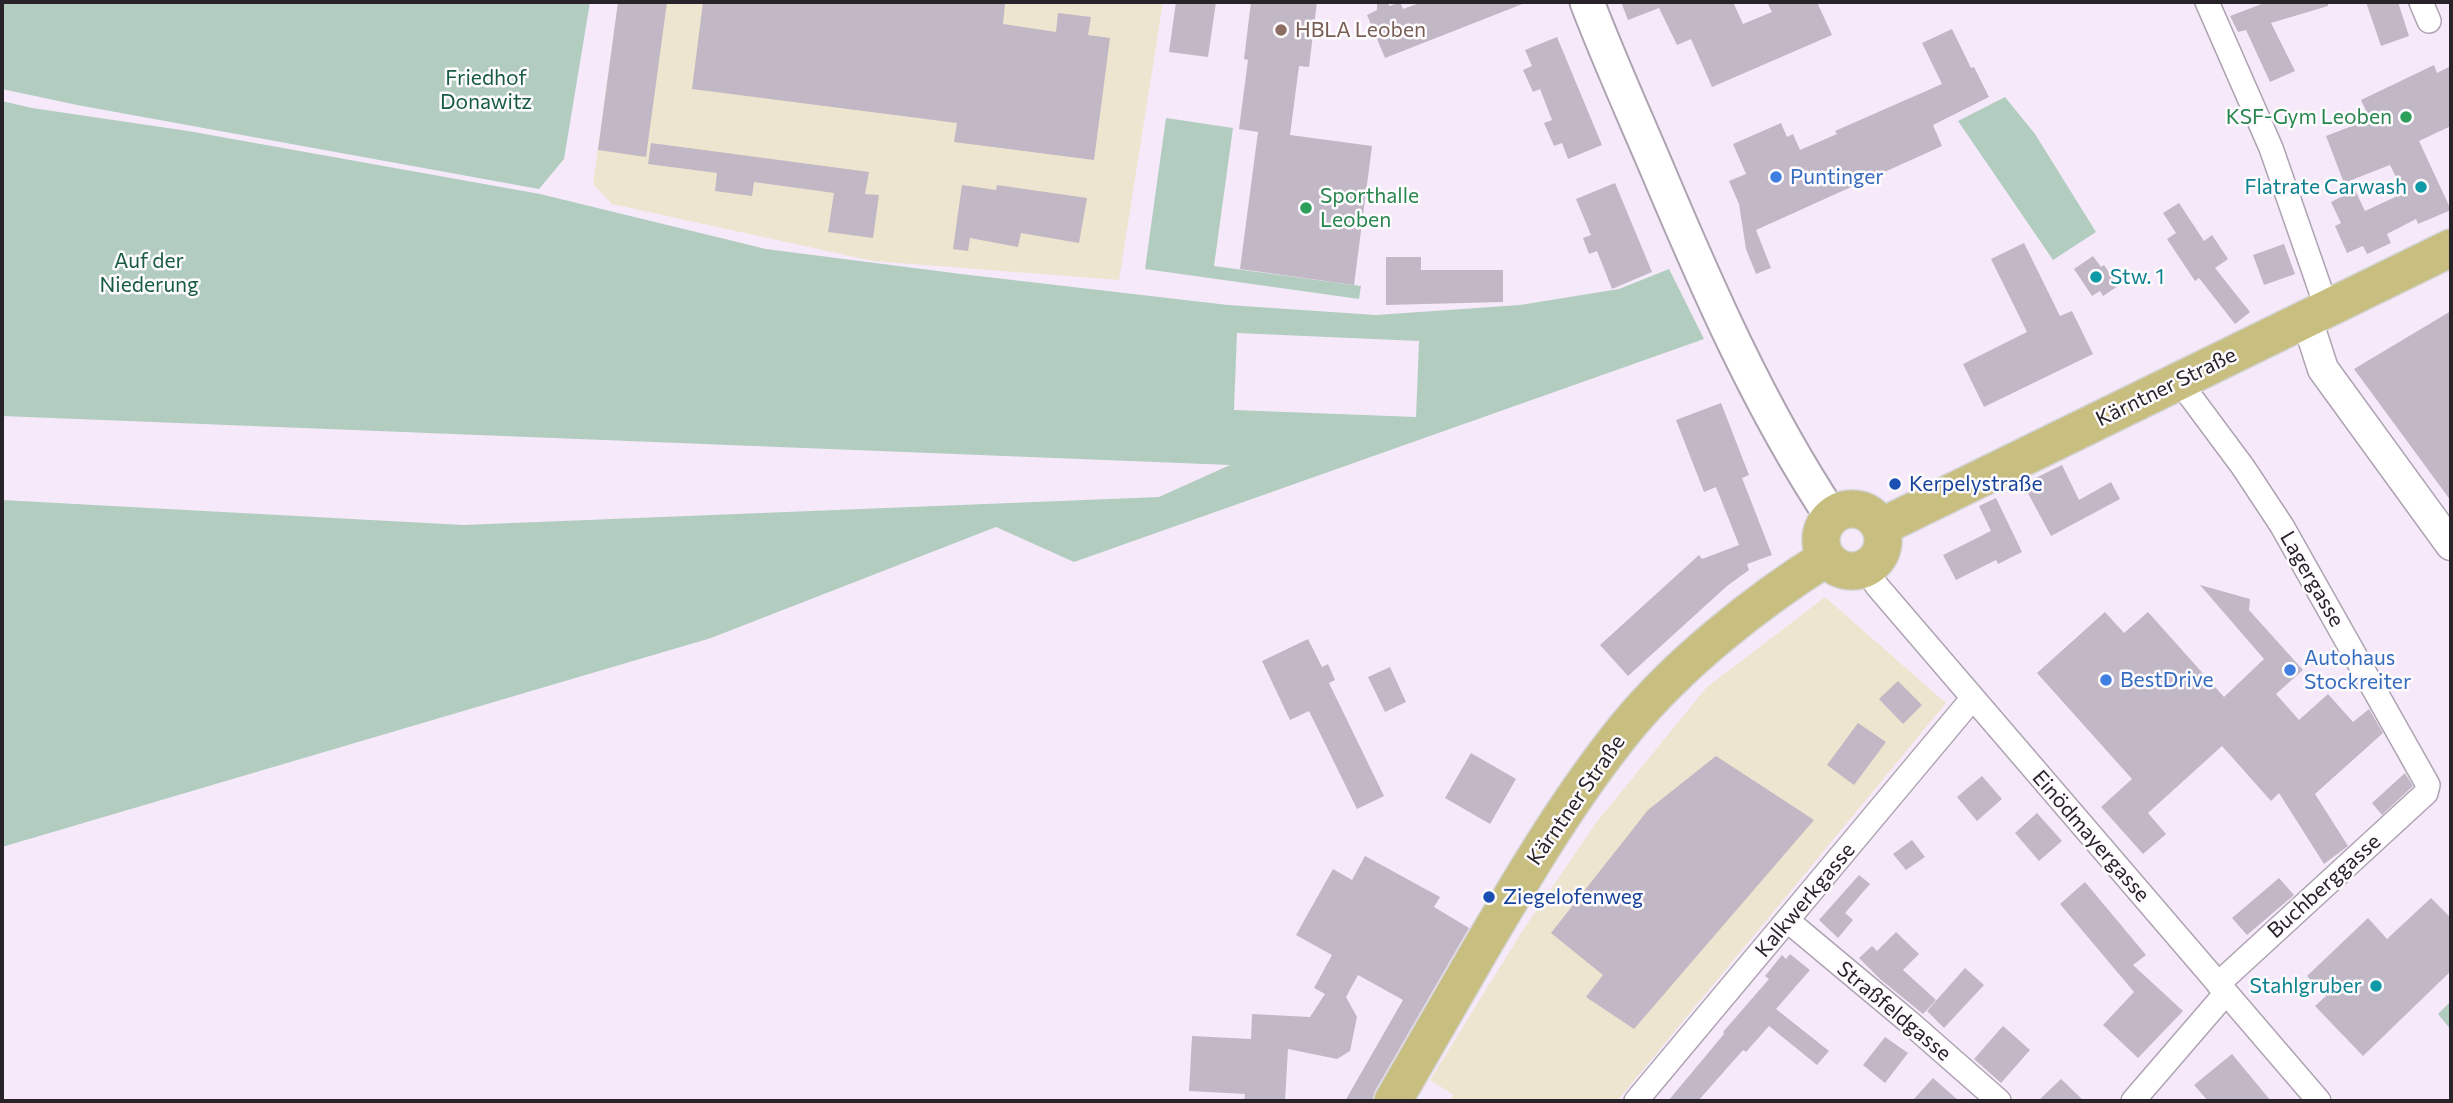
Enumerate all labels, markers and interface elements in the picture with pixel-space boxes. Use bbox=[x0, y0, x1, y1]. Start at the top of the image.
place label: HBLA Leoben bbox=[1295, 17, 1426, 43]
marker: HBLA Leoben bbox=[1273, 22, 1289, 38]
park label: Friedhof Donawitz bbox=[440, 65, 532, 115]
place label: KSF-Gym Leoben bbox=[2226, 104, 2392, 130]
marker: KSF-Gym Leoben bbox=[2398, 109, 2414, 125]
place label: Puntinger bbox=[1790, 164, 1884, 190]
marker: Puntinger bbox=[1768, 169, 1784, 185]
place label: Flatrate Carwash bbox=[2244, 174, 2407, 200]
marker: Flatrate Carwash bbox=[2413, 179, 2429, 195]
place label: Sporthalle Leoben bbox=[1320, 183, 1419, 233]
marker: Sporthalle Leoben bbox=[1298, 200, 1314, 216]
park label: Auf der Niederung bbox=[99, 248, 199, 298]
place label: Stw. 1 bbox=[2110, 264, 2164, 290]
marker: Stw. 1 bbox=[2088, 269, 2104, 285]
street label: Kärntner Straße bbox=[2092, 342, 2240, 432]
place label: Kerpelystraße bbox=[1909, 471, 2042, 497]
marker: Kerpelystraße bbox=[1887, 476, 1903, 492]
street label: Lagergasse bbox=[2275, 527, 2349, 631]
place label: Autohaus Stockreiter bbox=[2304, 645, 2411, 695]
marker: Autohaus Stockreiter bbox=[2282, 662, 2298, 678]
place label: BestDrive bbox=[2120, 667, 2213, 693]
marker: BestDrive bbox=[2098, 672, 2114, 688]
street label: Kärntner Straße bbox=[1522, 730, 1630, 870]
street label: Einödmayergasse bbox=[2027, 765, 2155, 907]
street label: Buchberggasse bbox=[2262, 829, 2386, 943]
street label: Kalkwerkgasse bbox=[1750, 838, 1860, 962]
place label: Ziegelofenweg bbox=[1503, 884, 1643, 910]
marker: Ziegelofenweg bbox=[1481, 889, 1497, 905]
street label: Straßfeldgasse bbox=[1832, 956, 1956, 1066]
place label: Stahlgruber bbox=[2250, 973, 2362, 999]
marker: Stahlgruber bbox=[2368, 978, 2384, 994]

